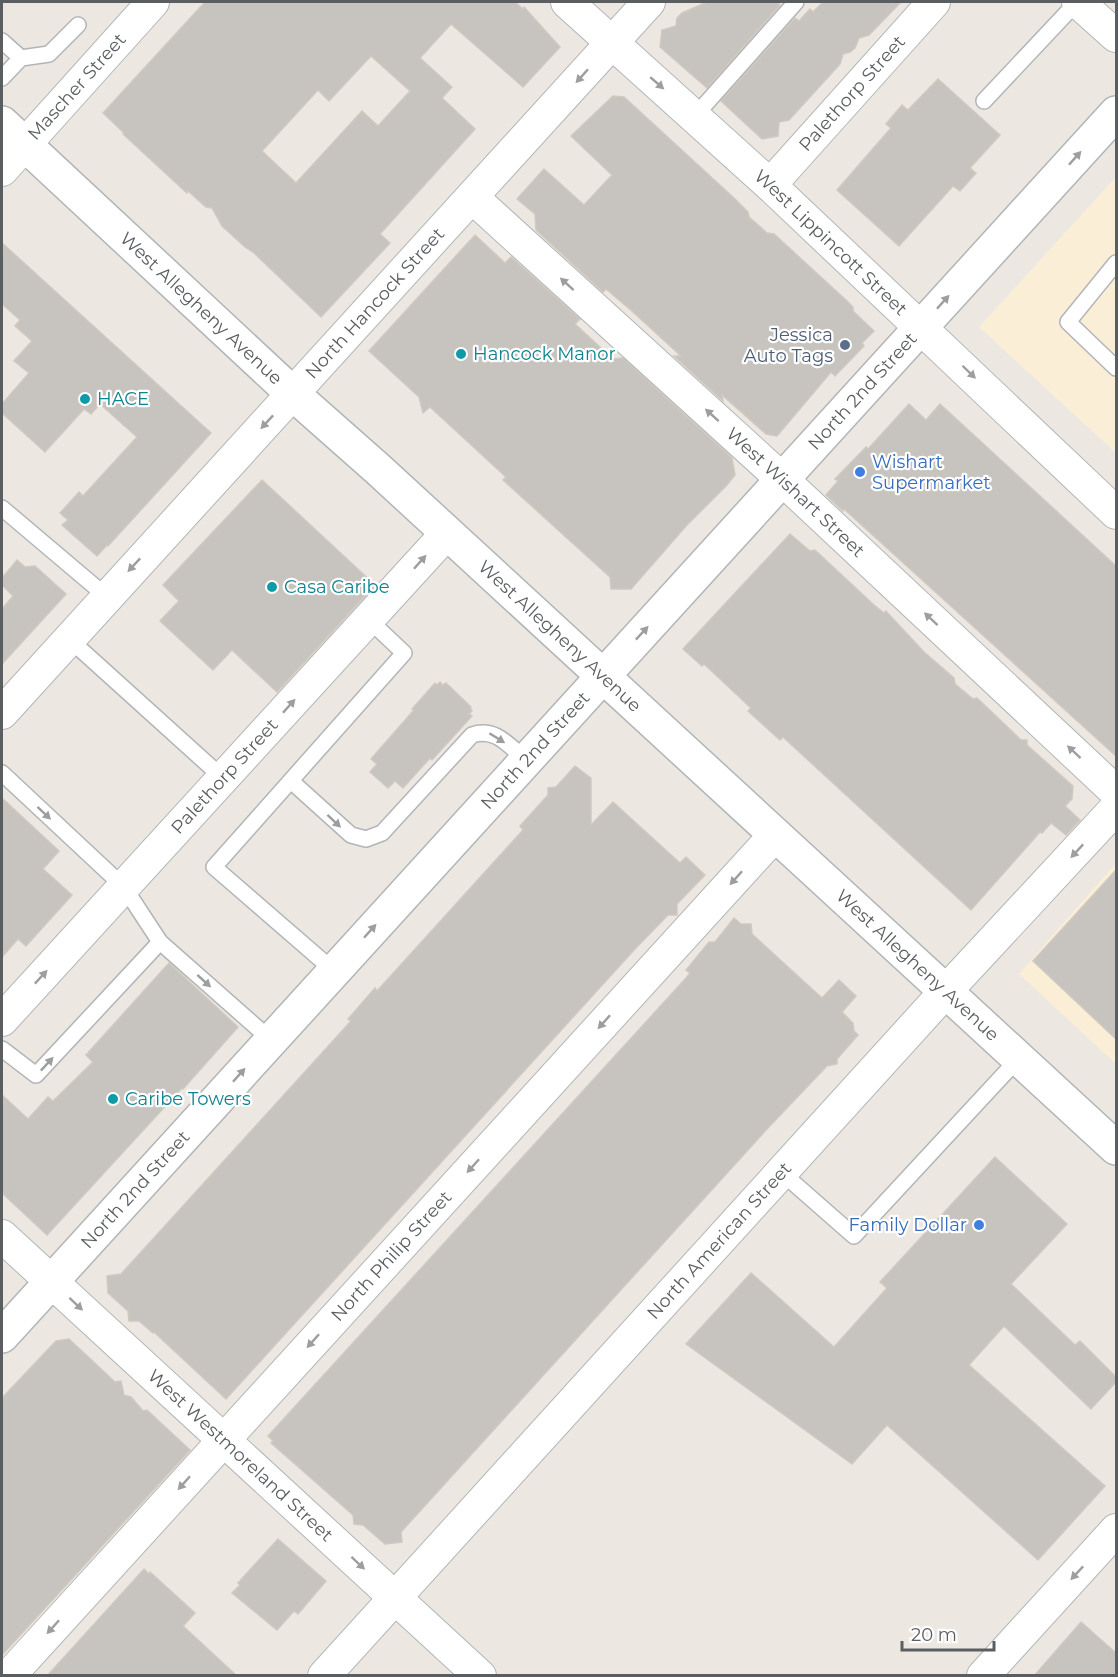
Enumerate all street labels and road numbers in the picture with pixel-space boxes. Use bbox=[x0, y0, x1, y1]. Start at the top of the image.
street label: Mascher Street bbox=[23, 29, 131, 145]
street label: Palethorp Street bbox=[794, 31, 910, 156]
street label: West Lippincott Street bbox=[750, 165, 912, 320]
street label: North Hancock Street bbox=[301, 223, 449, 383]
street label: West Allegheny Avenue bbox=[115, 227, 287, 389]
street label: North 2nd Street bbox=[803, 328, 922, 455]
street label: West Wishart Street bbox=[722, 423, 869, 562]
street label: West Allegheny Avenue bbox=[474, 556, 646, 717]
street label: North 2nd Street bbox=[476, 687, 594, 814]
street label: Palethorp Street bbox=[166, 714, 283, 839]
street label: West Allegheny Avenue bbox=[831, 885, 1004, 1046]
street label: North 2nd Street bbox=[76, 1126, 194, 1253]
street label: North American Street bbox=[642, 1158, 796, 1324]
street label: North Philip Street bbox=[327, 1186, 456, 1326]
street label: West Westmoreland Street bbox=[143, 1365, 338, 1546]

